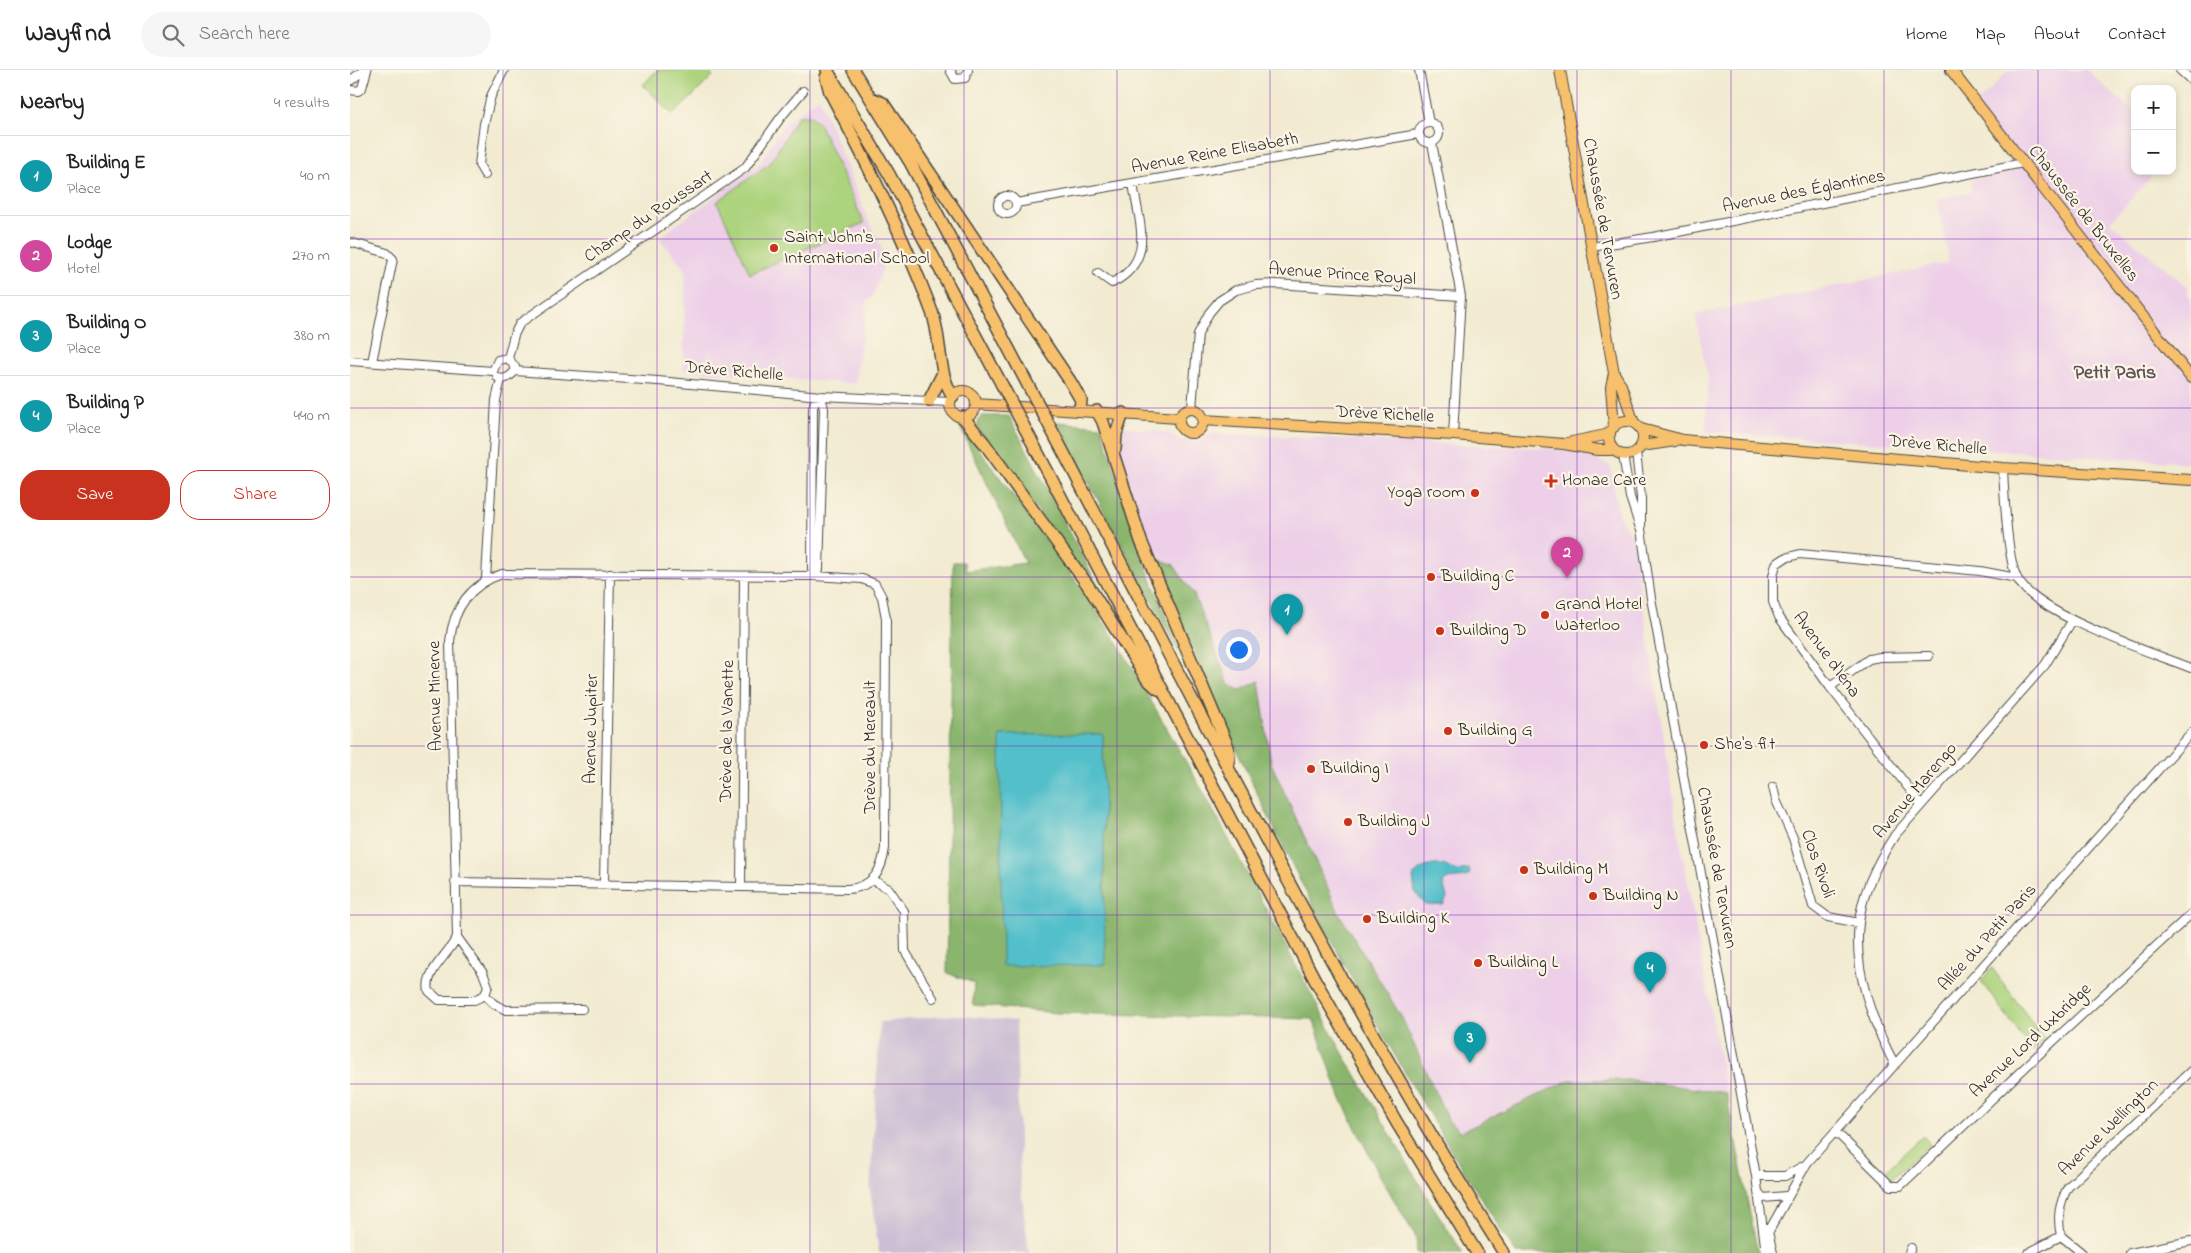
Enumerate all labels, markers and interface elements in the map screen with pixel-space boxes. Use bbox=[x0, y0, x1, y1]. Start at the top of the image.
search box bbox=[141, 12, 491, 57]
text: Wayfind bbox=[25, 17, 111, 52]
icon: search bbox=[159, 21, 187, 49]
text: Search here bbox=[199, 21, 290, 48]
text: Home bbox=[1906, 22, 1947, 48]
text: Map bbox=[1975, 22, 2006, 48]
text: About bbox=[2034, 22, 2080, 48]
text: Contact bbox=[2108, 22, 2166, 48]
map controls bbox=[2131, 85, 2176, 175]
button: + bbox=[2131, 85, 2176, 130]
text: Nearby bbox=[20, 88, 84, 118]
text: 4 results bbox=[274, 91, 330, 115]
street label: Avenue Reine Elisabeth bbox=[1129, 127, 1301, 181]
button: − bbox=[2131, 130, 2176, 175]
street label: Chaussée de Tervuren bbox=[1575, 136, 1629, 302]
street label: Chaussée de Bruxelles bbox=[2021, 140, 2145, 288]
text: Building E bbox=[67, 150, 146, 177]
street label: Avenue des Églantines bbox=[1720, 163, 1888, 222]
text: 1 bbox=[33, 164, 39, 188]
text: 40 m bbox=[300, 164, 330, 188]
street label: Champ du Roussart bbox=[579, 164, 719, 270]
text: Place bbox=[67, 177, 101, 201]
place label: Saint John's International School bbox=[784, 225, 929, 272]
text: Lodge bbox=[67, 230, 112, 257]
marker: Saint John's International School bbox=[768, 242, 780, 254]
text: 2 bbox=[32, 244, 40, 268]
text: 270 m bbox=[292, 244, 330, 268]
text: Hotel bbox=[67, 257, 100, 281]
street label: Avenue Prince Royal bbox=[1267, 257, 1417, 293]
text: Building O bbox=[67, 310, 146, 337]
text: 3 bbox=[33, 324, 39, 348]
text: 380 m bbox=[294, 324, 330, 348]
text: Place bbox=[67, 337, 101, 361]
street label: Drève Richelle bbox=[683, 355, 785, 389]
district label: Petit Paris bbox=[2074, 359, 2156, 388]
text: Building P bbox=[67, 390, 144, 417]
street label: Drève Richelle bbox=[1334, 399, 1436, 431]
text: 4 bbox=[33, 404, 39, 428]
text: 440 m bbox=[293, 404, 330, 428]
text: Place bbox=[67, 417, 101, 441]
street label: Drève Richelle bbox=[1887, 429, 1989, 463]
place label: Honae Care bbox=[1562, 468, 1647, 494]
button: Save bbox=[20, 470, 170, 520]
button: Share bbox=[180, 470, 330, 520]
marker: Honae Care bbox=[1544, 474, 1558, 488]
place label: Yoga room bbox=[1387, 480, 1465, 507]
marker: Yoga room bbox=[1469, 487, 1481, 499]
pin: 2 bbox=[1551, 537, 1583, 578]
place label: Building C bbox=[1440, 564, 1514, 591]
marker: Building C bbox=[1425, 571, 1437, 583]
place label: Grand Hotel Waterloo bbox=[1555, 592, 1642, 639]
pin: 1 bbox=[1271, 594, 1303, 635]
street label: Avenue d'Iéna bbox=[1786, 606, 1866, 704]
marker: Grand Hotel Waterloo bbox=[1539, 609, 1551, 621]
place label: Building D bbox=[1449, 618, 1527, 645]
marker: Building D bbox=[1434, 625, 1446, 637]
your location bbox=[1226, 637, 1252, 663]
street label: Avenue Minerve bbox=[422, 640, 450, 751]
street label: Drève de la Vanette bbox=[714, 659, 742, 803]
street label: Avenue Jupiter bbox=[578, 673, 606, 784]
street label: Drève du Mereault bbox=[858, 680, 884, 815]
place label: Building G bbox=[1457, 718, 1533, 745]
marker: Building G bbox=[1442, 725, 1454, 737]
place label: She's fit bbox=[1714, 732, 1775, 758]
street label: Avenue Marengo bbox=[1868, 737, 1965, 846]
marker: She's fit bbox=[1698, 739, 1710, 751]
place label: Building I bbox=[1320, 756, 1389, 783]
marker: Building I bbox=[1305, 763, 1317, 775]
street label: Chaussée de Tervuren bbox=[1689, 785, 1743, 951]
place label: Building J bbox=[1357, 809, 1430, 836]
marker: Building J bbox=[1342, 816, 1354, 828]
street label: Clos Rivoli bbox=[1793, 826, 1841, 902]
place label: Building M bbox=[1533, 857, 1608, 884]
marker: Building M bbox=[1518, 864, 1530, 876]
street label: Allée du Petit Paris bbox=[1933, 878, 2043, 998]
place label: Building N bbox=[1602, 883, 1679, 910]
marker: Building N bbox=[1587, 890, 1599, 902]
place label: Building K bbox=[1376, 906, 1449, 933]
marker: Building K bbox=[1361, 913, 1373, 925]
place label: Building L bbox=[1487, 950, 1558, 977]
pin: 4 bbox=[1634, 952, 1666, 993]
marker: Building L bbox=[1472, 957, 1484, 969]
street label: Avenue Lord Uxbridge bbox=[1964, 977, 2099, 1105]
pin: 3 bbox=[1454, 1022, 1486, 1063]
street label: Avenue Wellington bbox=[2053, 1073, 2166, 1184]

